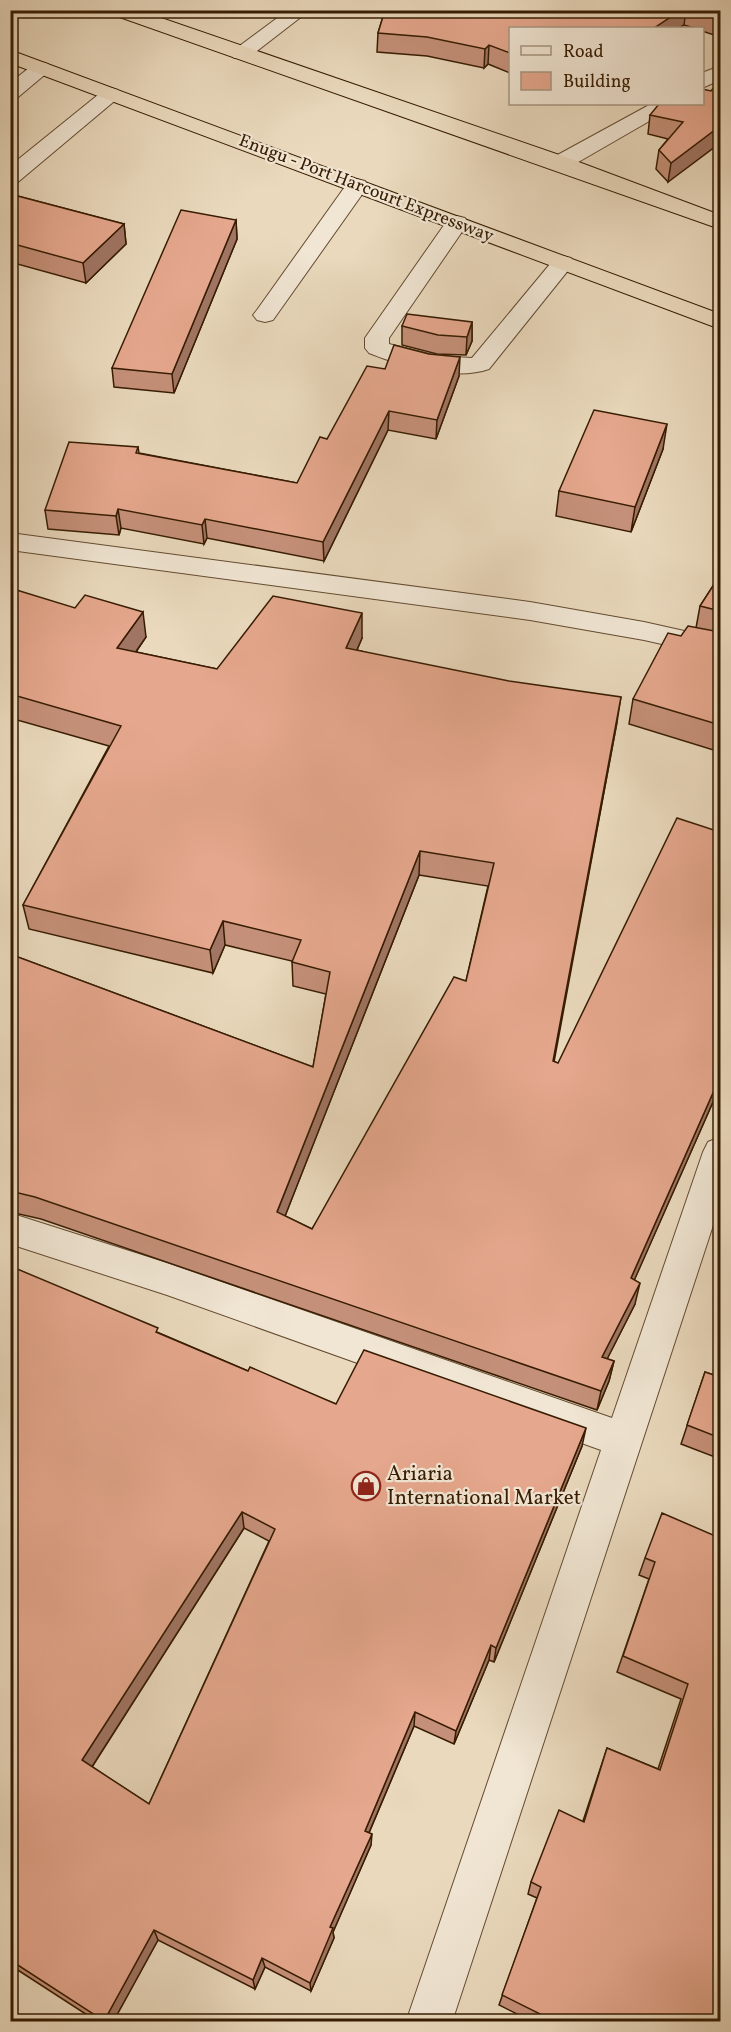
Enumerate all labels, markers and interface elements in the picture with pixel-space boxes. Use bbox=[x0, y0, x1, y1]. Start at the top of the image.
legend bbox=[509, 27, 704, 105]
text: Road bbox=[563, 40, 604, 65]
text: Building bbox=[563, 70, 631, 95]
street label: Enugu - Port Harcourt Expressway bbox=[235, 129, 497, 249]
place label: Ariaria International Market bbox=[387, 1460, 581, 1513]
shop icon: Ariaria International Market bbox=[350, 1470, 382, 1502]

